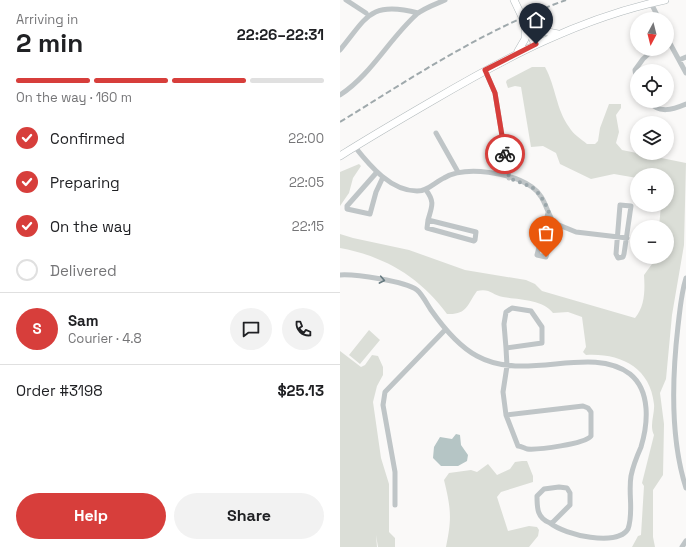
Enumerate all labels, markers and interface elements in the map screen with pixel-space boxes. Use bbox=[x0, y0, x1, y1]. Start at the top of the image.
pin bbox=[519, 3, 553, 44]
icon: home bbox=[525, 9, 547, 31]
text: Arriving in bbox=[16, 11, 78, 28]
north arrow bbox=[630, 12, 674, 56]
map controls bbox=[630, 12, 674, 264]
text: 22:26–22:31 bbox=[237, 25, 324, 44]
text: 2 min bbox=[16, 26, 83, 60]
button: locate bbox=[630, 64, 674, 108]
text: On the way · 160 m bbox=[16, 89, 132, 106]
button: layers bbox=[630, 116, 674, 160]
icon: check bbox=[16, 127, 38, 149]
text: Confirmed bbox=[50, 129, 125, 148]
text: 22:00 bbox=[288, 130, 324, 147]
courier bbox=[485, 134, 525, 174]
icon: bike bbox=[494, 143, 516, 165]
button: + bbox=[630, 168, 674, 212]
icon: check bbox=[16, 171, 38, 193]
text: Preparing bbox=[50, 173, 120, 192]
text: 22:05 bbox=[289, 174, 324, 191]
icon: check bbox=[16, 215, 38, 237]
pin bbox=[529, 216, 563, 257]
text: On the way bbox=[50, 217, 131, 236]
text: 22:15 bbox=[292, 218, 324, 235]
button: − bbox=[630, 220, 674, 264]
icon: bag bbox=[535, 222, 557, 244]
text: Delivered bbox=[50, 261, 117, 280]
one-way arrow bbox=[379, 275, 385, 284]
button: chat bbox=[230, 308, 272, 350]
button: phone bbox=[282, 308, 324, 350]
text: Sam bbox=[68, 311, 99, 330]
text: S bbox=[32, 319, 42, 338]
text: Courier · 4.8 bbox=[68, 330, 142, 347]
text: Order #3198 bbox=[16, 381, 103, 400]
text: $25.13 bbox=[277, 381, 324, 400]
button: Help bbox=[16, 493, 166, 539]
button: Share bbox=[174, 493, 324, 539]

